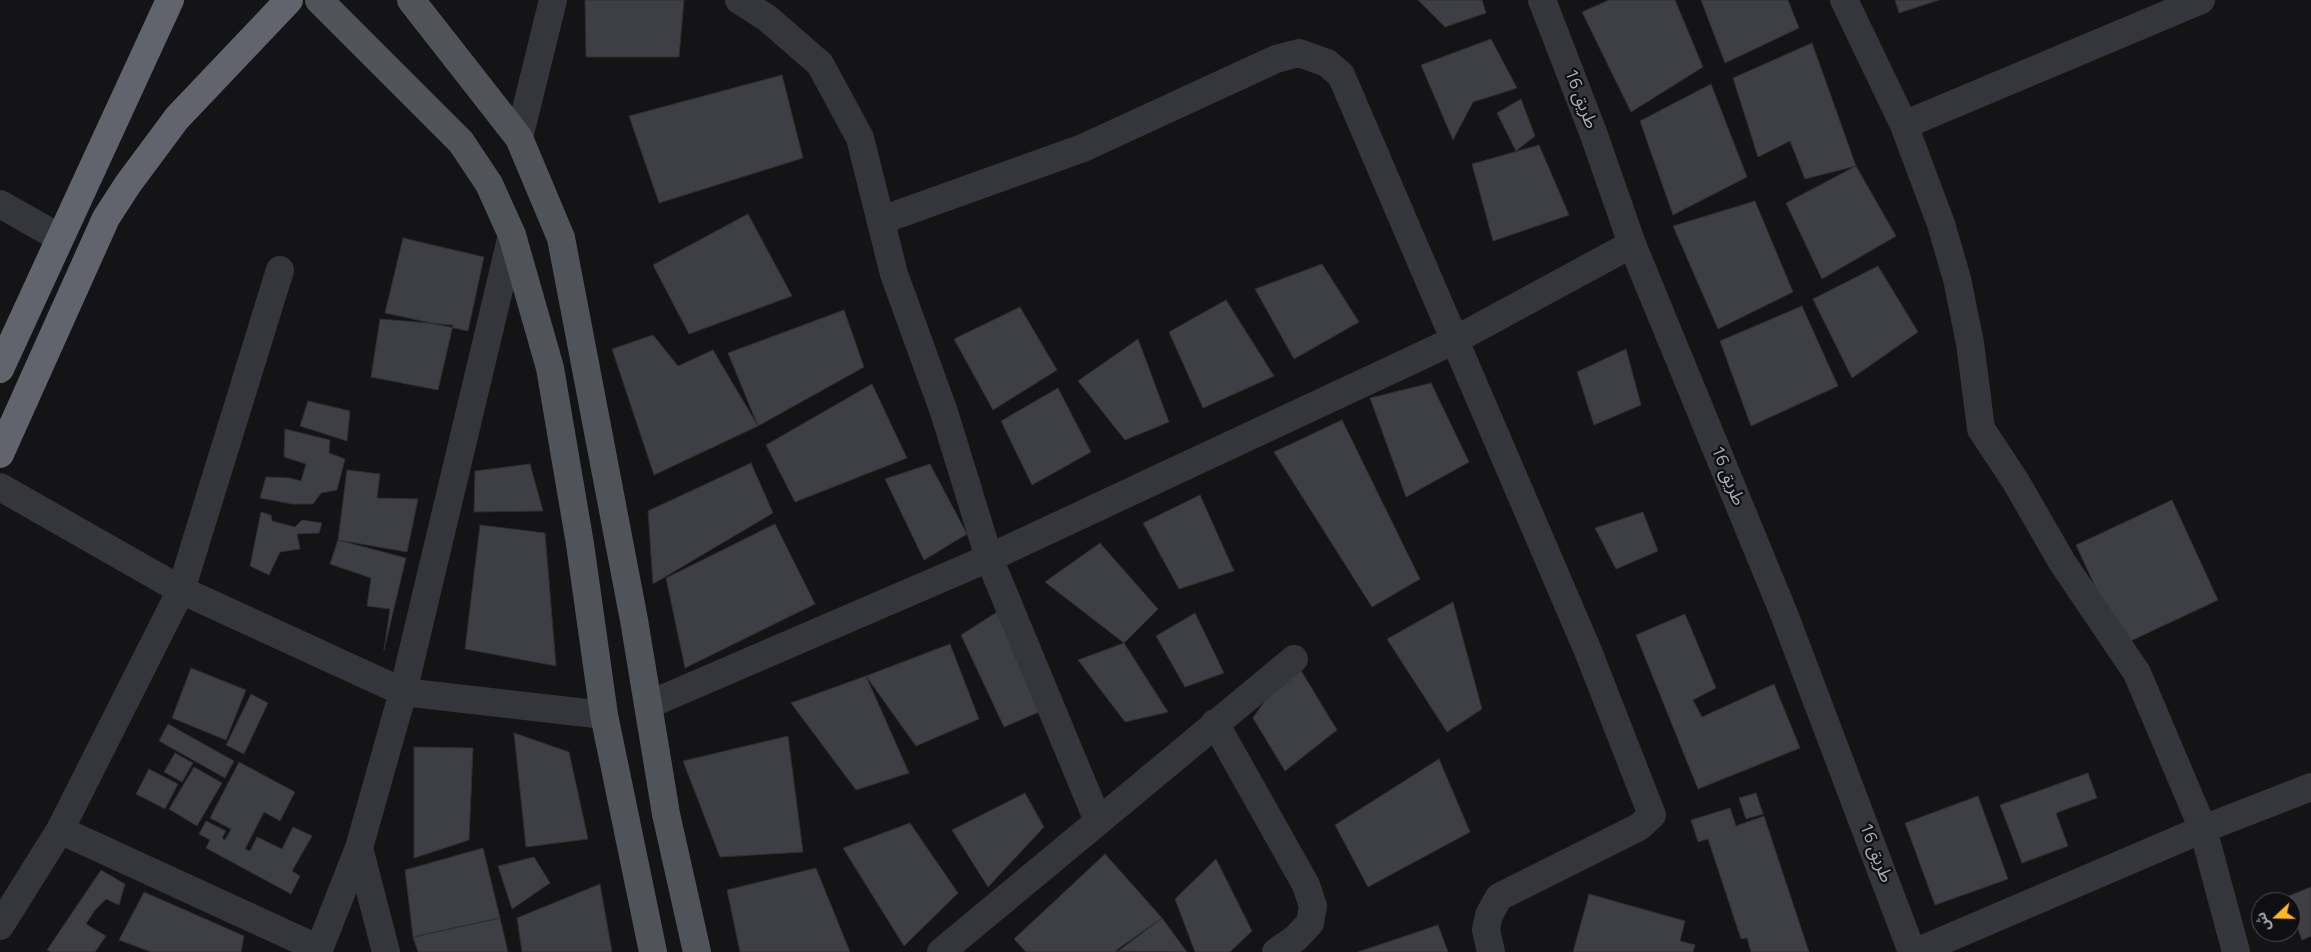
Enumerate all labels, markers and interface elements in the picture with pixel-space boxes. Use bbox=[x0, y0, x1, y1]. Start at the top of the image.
street label: طريق 16 bbox=[1559, 66, 1601, 132]
street label: طريق 16 bbox=[1705, 443, 1749, 509]
street label: طريق 16 bbox=[1854, 820, 1896, 886]
north arrow bbox=[2251, 892, 2301, 942]
text: ش bbox=[2249, 909, 2276, 935]

